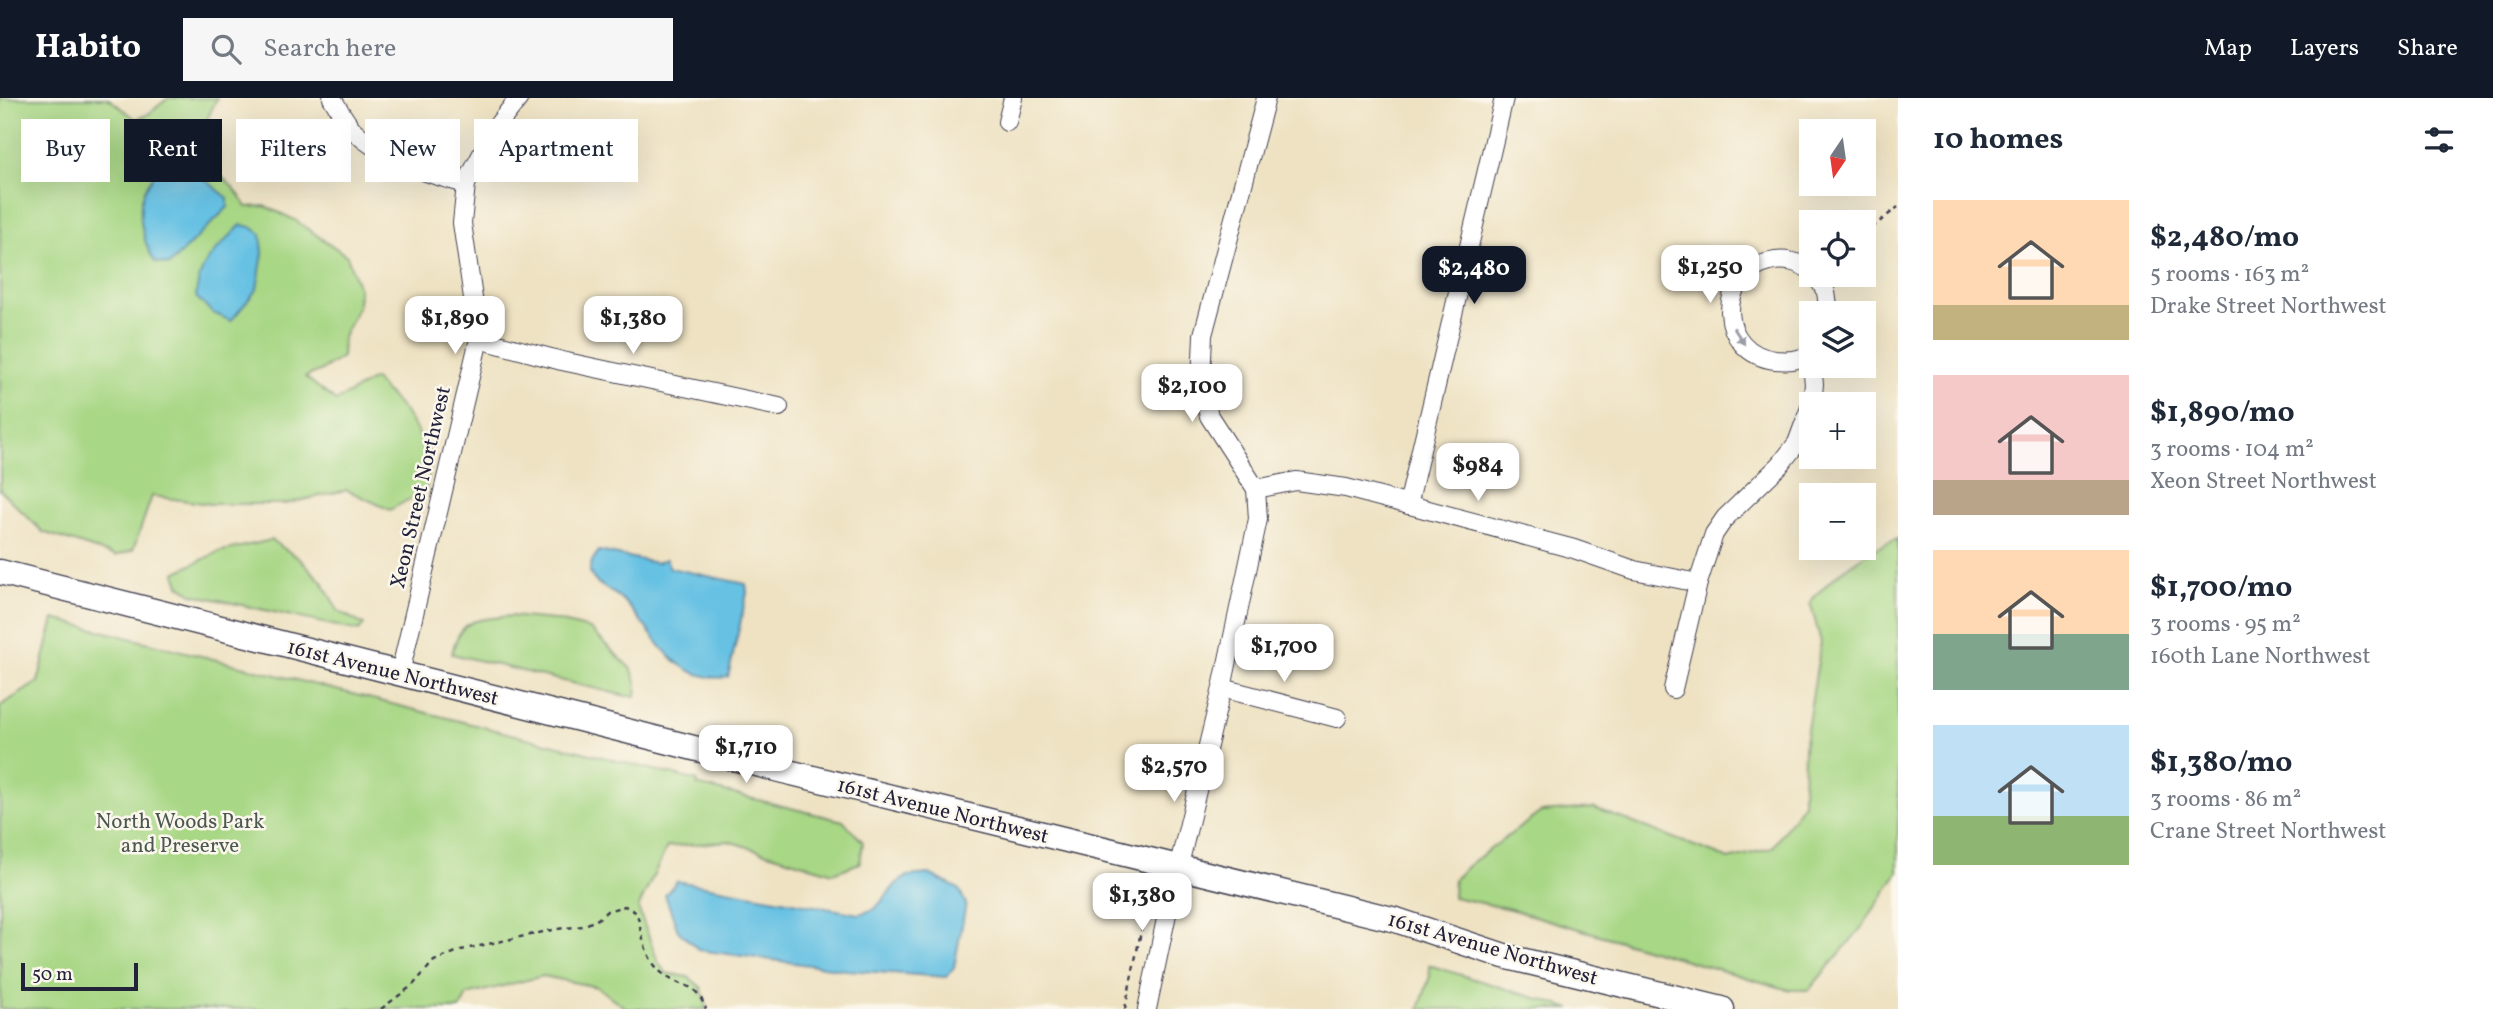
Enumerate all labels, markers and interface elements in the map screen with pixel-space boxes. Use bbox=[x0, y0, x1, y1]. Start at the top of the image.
search box bbox=[183, 18, 673, 81]
text: Habito bbox=[35, 26, 141, 72]
icon: search bbox=[207, 30, 245, 68]
text: Search here bbox=[263, 31, 396, 67]
text: Map bbox=[2204, 32, 2252, 66]
text: Layers bbox=[2290, 32, 2359, 66]
text: Share bbox=[2397, 32, 2458, 66]
chip: Buy bbox=[21, 119, 110, 182]
chip: Rent bbox=[124, 119, 222, 182]
chip: Filters bbox=[236, 119, 351, 182]
chip: New bbox=[365, 119, 460, 182]
chip: Apartment bbox=[474, 119, 638, 182]
north arrow bbox=[1799, 119, 1876, 196]
map controls bbox=[1799, 119, 1876, 560]
text: 10 homes bbox=[1933, 119, 2063, 161]
icon: filters bbox=[2420, 121, 2458, 159]
button: locate bbox=[1799, 210, 1876, 287]
text: $2,480/mo bbox=[2150, 217, 2299, 259]
icon: home bbox=[1989, 228, 2073, 312]
pin: $2,480 bbox=[1417, 246, 1531, 306]
pin: $1,250 bbox=[1653, 246, 1767, 305]
text: $1,250 bbox=[1677, 252, 1743, 284]
text: $2,480 bbox=[1438, 253, 1510, 285]
text: 5 rooms · 163 m² bbox=[2150, 259, 2309, 291]
text: Drake Street Northwest bbox=[2150, 291, 2387, 323]
pin: $1,890 bbox=[398, 296, 512, 356]
pin: $1,380 bbox=[576, 296, 690, 356]
button: layers bbox=[1799, 301, 1876, 378]
text: $1,890 bbox=[421, 303, 489, 335]
text: $1,380 bbox=[600, 303, 666, 335]
one-way arrow bbox=[1732, 327, 1745, 346]
pin: $2,100 bbox=[1135, 364, 1249, 424]
text: $2,100 bbox=[1157, 371, 1227, 403]
street label: Xeon Street Northwest bbox=[384, 383, 459, 591]
button: + bbox=[1799, 392, 1876, 469]
text: $1,890/mo bbox=[2150, 392, 2295, 434]
icon: home bbox=[1989, 403, 2073, 487]
text: 3 rooms · 104 m² bbox=[2150, 434, 2314, 466]
pin: $984 bbox=[1437, 444, 1519, 503]
text: $984 bbox=[1452, 450, 1504, 482]
text: Xeon Street Northwest bbox=[2150, 466, 2377, 498]
button: − bbox=[1799, 483, 1876, 560]
text: $1,700/mo bbox=[2150, 567, 2293, 609]
icon: home bbox=[1989, 578, 2073, 662]
text: 3 rooms · 95 m² bbox=[2150, 609, 2301, 641]
pin: $1,700 bbox=[1227, 624, 1341, 684]
text: $1,700 bbox=[1251, 631, 1317, 663]
street label: 161st Avenue Northwest bbox=[284, 633, 502, 714]
text: 160th Lane Northwest bbox=[2150, 641, 2371, 673]
pin: $1,710 bbox=[689, 726, 803, 785]
text: $1,710 bbox=[715, 732, 777, 764]
text: $1,380/mo bbox=[2150, 742, 2292, 784]
pin: $2,570 bbox=[1117, 744, 1231, 804]
text: $2,570 bbox=[1141, 751, 1207, 783]
icon: home bbox=[1989, 753, 2073, 837]
street label: 161st Avenue Northwest bbox=[834, 771, 1052, 852]
text: 3 rooms · 86 m² bbox=[2150, 784, 2301, 816]
park label: North Woods Park and Preserve bbox=[96, 808, 265, 861]
text: Crane Street Northwest bbox=[2150, 816, 2386, 848]
pin: $1,380 bbox=[1085, 874, 1199, 933]
text: $1,380 bbox=[1109, 880, 1175, 912]
street label: 161st Avenue Northwest bbox=[1384, 906, 1601, 993]
scale bar bbox=[21, 960, 138, 992]
text: 50 m bbox=[32, 962, 73, 988]

